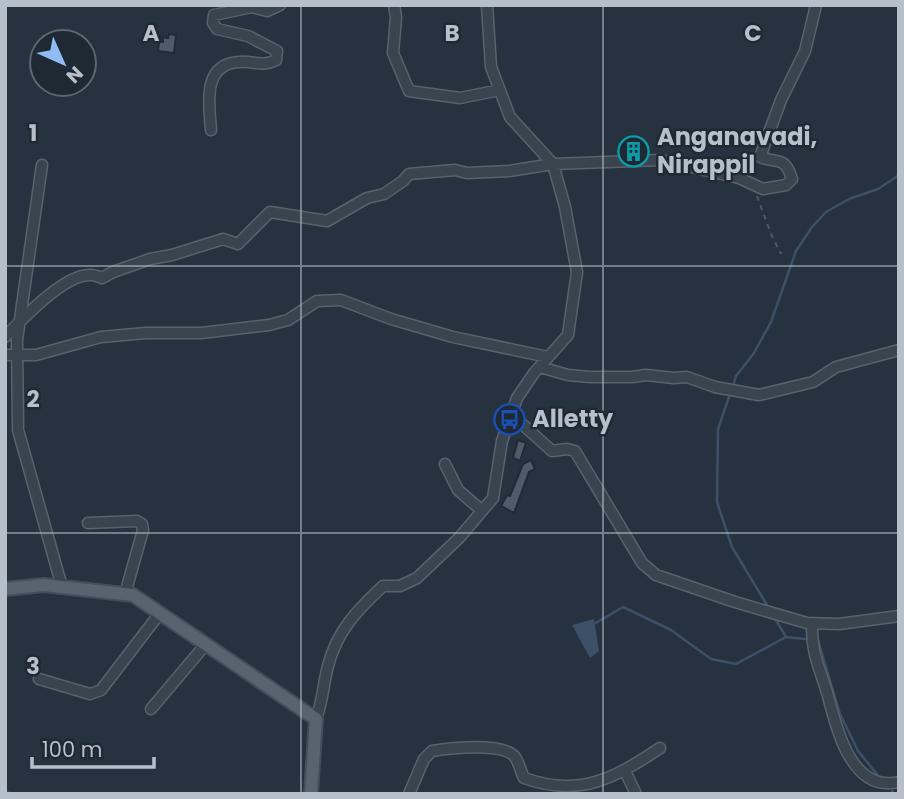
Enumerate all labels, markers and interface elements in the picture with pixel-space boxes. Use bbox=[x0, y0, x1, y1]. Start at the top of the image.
text: A bbox=[143, 17, 160, 49]
text: B bbox=[444, 17, 460, 49]
text: C bbox=[744, 17, 762, 49]
north arrow bbox=[28, 28, 98, 98]
text: N bbox=[60, 60, 89, 89]
text: 1 bbox=[29, 117, 37, 149]
place label: Anganavadi, Nirappil bbox=[657, 120, 818, 181]
building icon: Anganavadi, Nirappil bbox=[617, 134, 651, 168]
text: 2 bbox=[26, 383, 40, 415]
bus stop icon: Alletty bbox=[492, 402, 526, 436]
place label: Alletty bbox=[532, 402, 614, 435]
text: 3 bbox=[26, 650, 40, 682]
scale bar bbox=[32, 726, 154, 770]
text: 100 m bbox=[42, 735, 102, 764]

